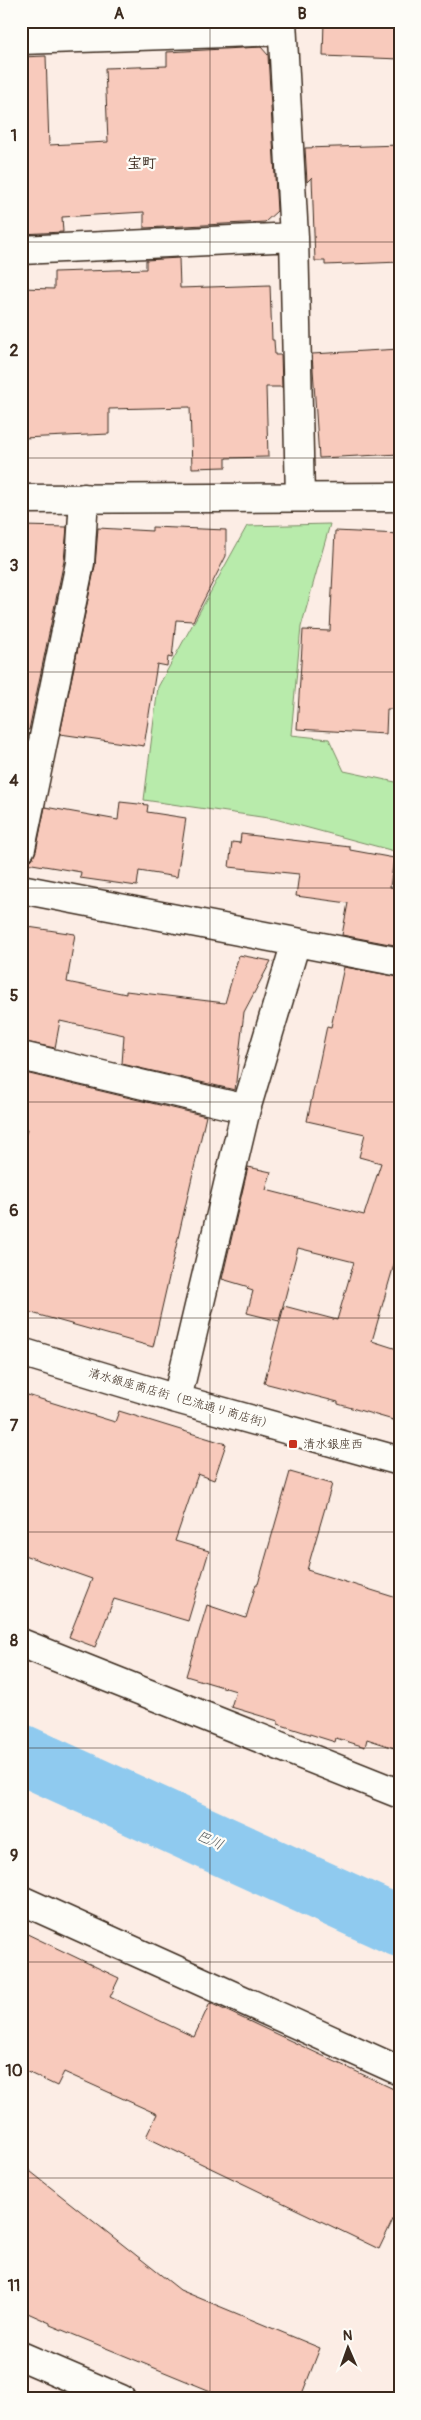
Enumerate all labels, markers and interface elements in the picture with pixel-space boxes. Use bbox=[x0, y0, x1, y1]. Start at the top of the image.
text: A bbox=[114, 4, 125, 24]
text: B bbox=[297, 4, 307, 24]
text: 1 bbox=[11, 126, 17, 146]
district label: 宝町 bbox=[127, 154, 157, 173]
text: 2 bbox=[10, 341, 19, 361]
text: 3 bbox=[10, 556, 19, 576]
text: 4 bbox=[9, 771, 19, 791]
text: 5 bbox=[10, 986, 19, 1006]
text: 6 bbox=[9, 1201, 19, 1221]
street label: 清水銀座商店街（巴流通り商店街） bbox=[87, 1365, 275, 1433]
text: 7 bbox=[10, 1416, 19, 1436]
place label: 清水銀座西 bbox=[303, 1437, 363, 1452]
marker: 清水銀座西 bbox=[287, 1438, 299, 1450]
text: 8 bbox=[10, 1631, 18, 1651]
water label: 巴川 bbox=[194, 1826, 226, 1854]
text: 9 bbox=[10, 1846, 18, 1866]
text: 10 bbox=[5, 2061, 23, 2081]
text: 11 bbox=[8, 2276, 20, 2296]
north arrow bbox=[324, 2322, 374, 2372]
text: N bbox=[343, 2327, 353, 2344]

